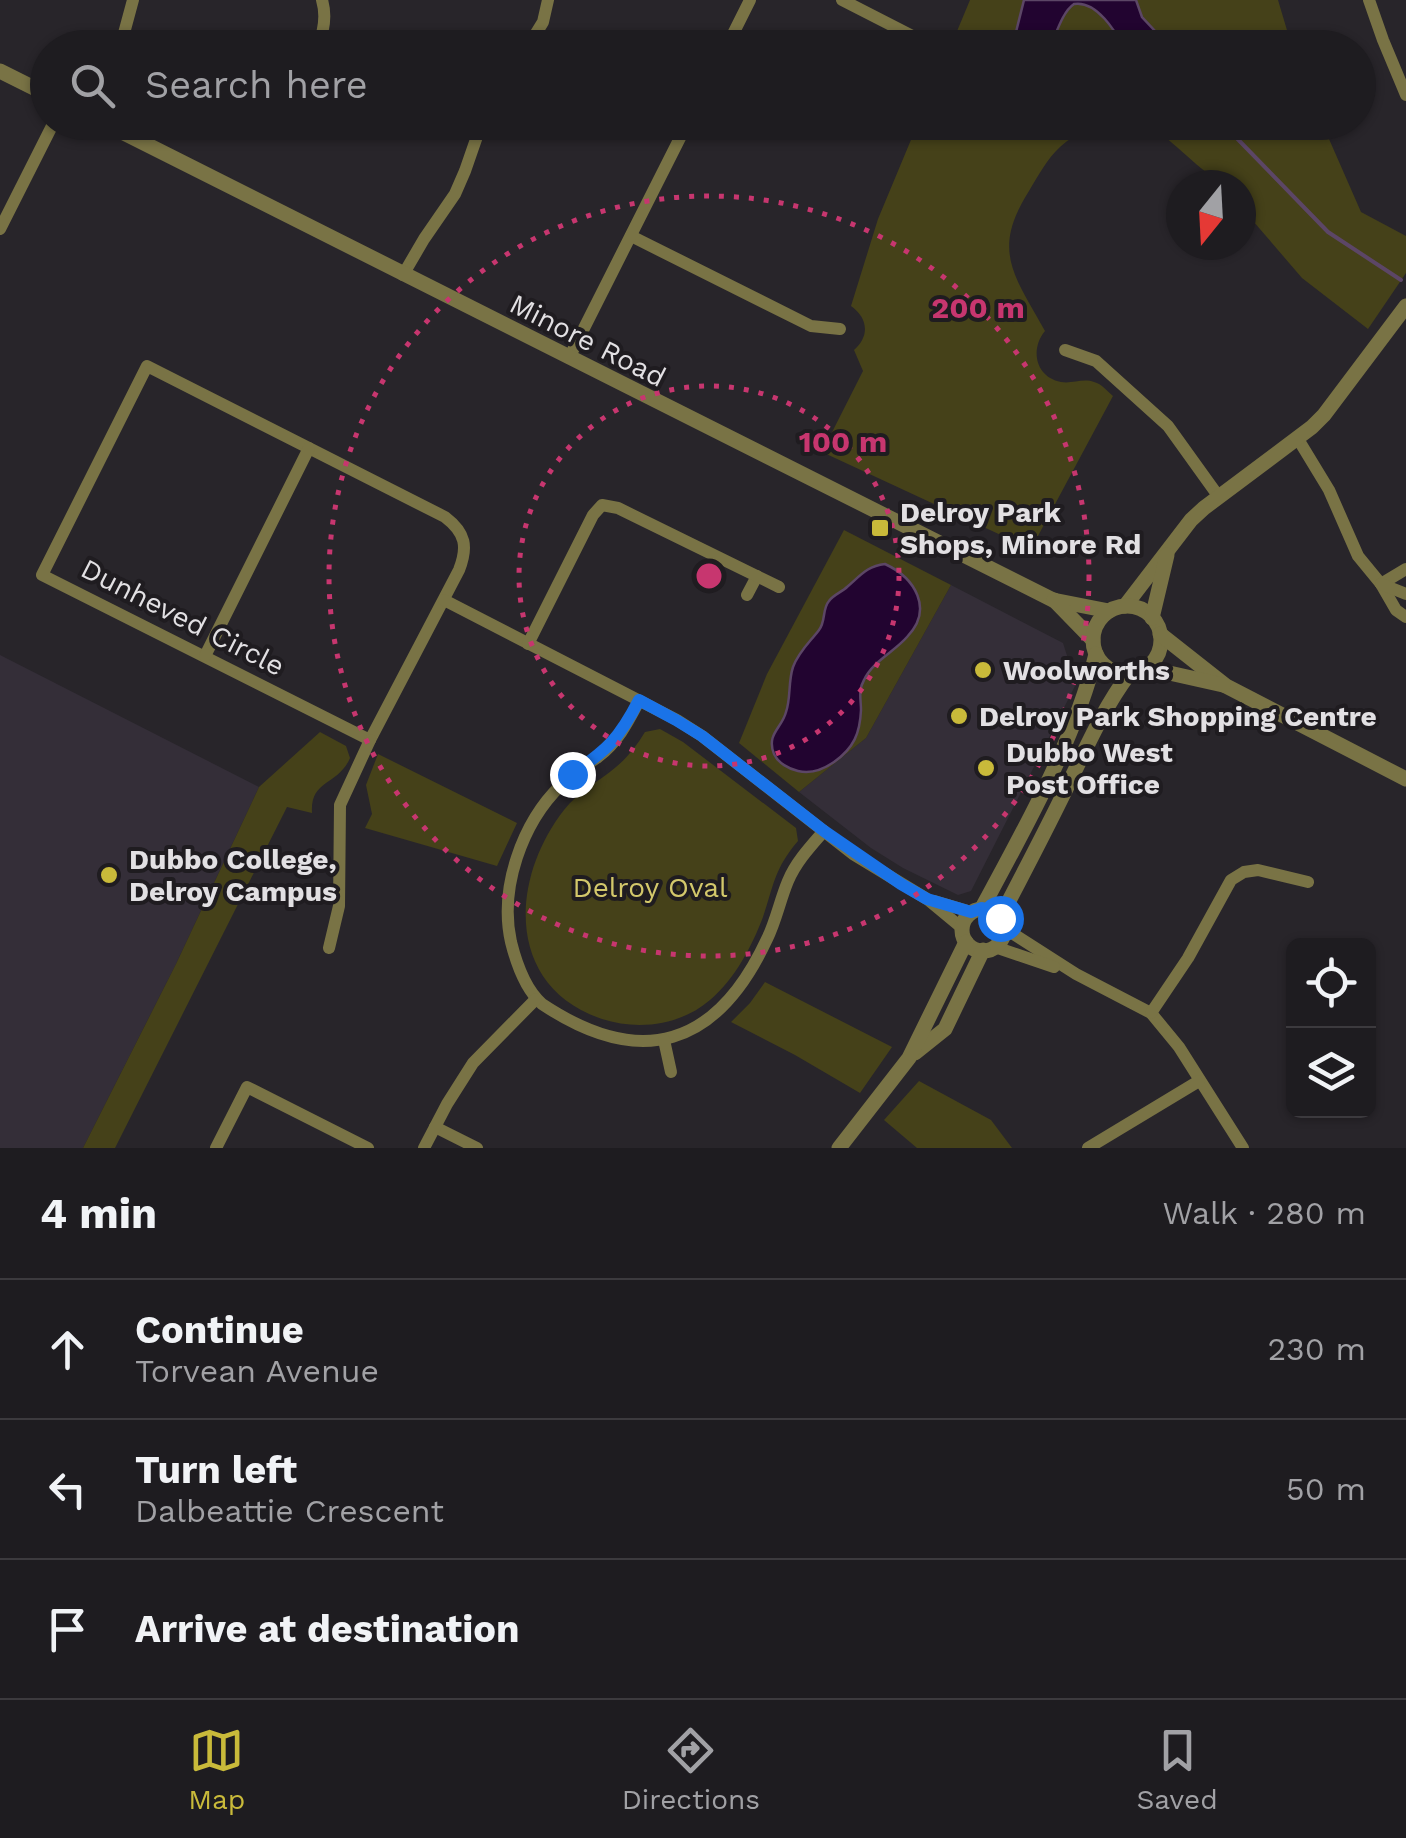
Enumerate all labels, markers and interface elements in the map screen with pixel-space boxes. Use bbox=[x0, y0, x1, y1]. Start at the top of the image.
search box bbox=[30, 30, 1376, 140]
icon: search bbox=[65, 58, 120, 113]
text: Search here bbox=[145, 63, 368, 107]
north arrow bbox=[1166, 170, 1256, 260]
street label: Minore Road bbox=[504, 287, 671, 394]
text: 200 m bbox=[931, 290, 1025, 325]
text: 100 m bbox=[799, 424, 887, 459]
place label: Delroy Park Shops, Minore Rd bbox=[900, 496, 1141, 561]
marker: Delroy Park Shops, Minore Rd bbox=[869, 517, 891, 539]
street label: Dunheved Circle bbox=[76, 552, 290, 683]
centre of rings bbox=[691, 558, 727, 594]
place label: Woolworths bbox=[1003, 654, 1170, 687]
marker: Woolworths bbox=[972, 659, 994, 681]
place label: Delroy Park Shopping Centre bbox=[979, 700, 1377, 733]
marker: Delroy Park Shopping Centre bbox=[948, 705, 970, 727]
place label: Dubbo West Post Office bbox=[1006, 736, 1173, 801]
route end bbox=[550, 752, 596, 798]
marker: Dubbo West Post Office bbox=[975, 757, 997, 779]
place label: Dubbo College, Delroy Campus bbox=[129, 843, 337, 908]
marker: Dubbo College, Delroy Campus bbox=[98, 864, 120, 886]
park label: Delroy Oval bbox=[572, 871, 728, 904]
route start bbox=[978, 896, 1024, 942]
map controls bbox=[1286, 938, 1376, 1118]
button: locate bbox=[1286, 938, 1376, 1028]
button: layers bbox=[1286, 1028, 1376, 1118]
text: 4 min bbox=[40, 1189, 157, 1238]
text: Walk · 280 m bbox=[1162, 1194, 1366, 1232]
text: Continue bbox=[135, 1308, 304, 1352]
icon: ahead bbox=[40, 1322, 95, 1377]
text: 230 m bbox=[1267, 1330, 1366, 1368]
text: Torvean Avenue bbox=[135, 1352, 379, 1390]
text: Turn left bbox=[135, 1448, 297, 1492]
icon: left bbox=[40, 1462, 95, 1517]
text: 50 m bbox=[1286, 1470, 1366, 1508]
text: Dalbeattie Crescent bbox=[135, 1492, 444, 1530]
icon: arrive bbox=[40, 1602, 95, 1657]
text: Arrive at destination bbox=[135, 1607, 520, 1651]
tab: Map bbox=[188, 1723, 245, 1816]
tab: Directions bbox=[622, 1723, 760, 1816]
tab: Saved bbox=[1136, 1723, 1218, 1816]

